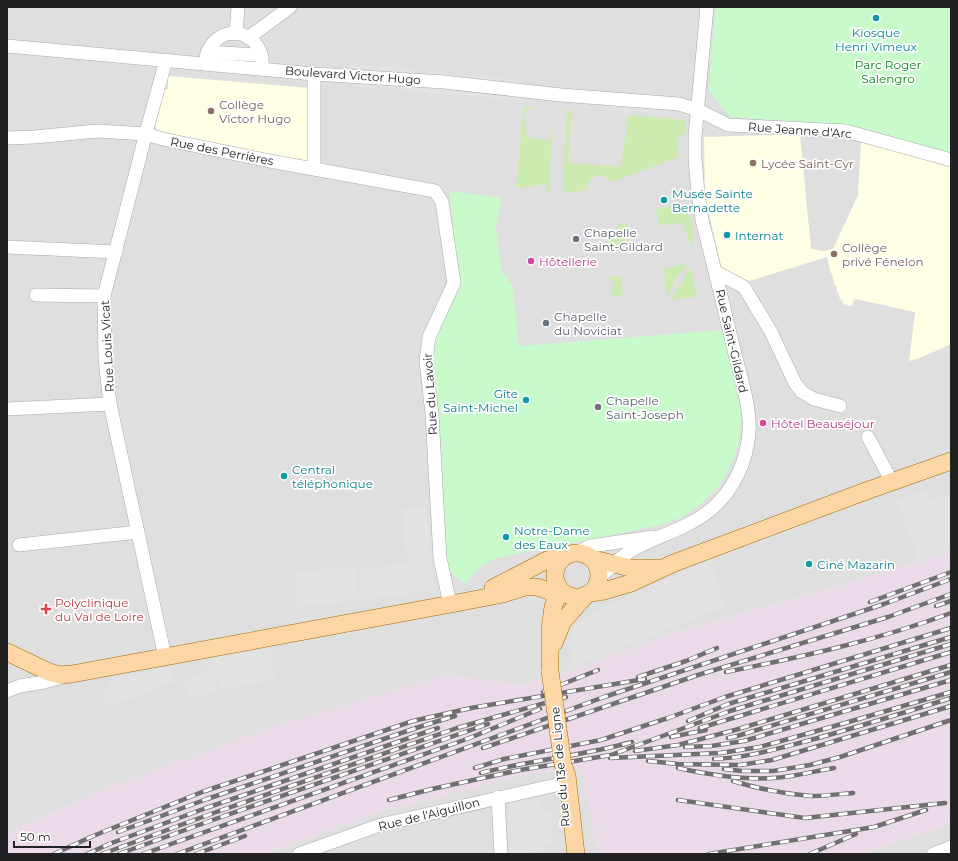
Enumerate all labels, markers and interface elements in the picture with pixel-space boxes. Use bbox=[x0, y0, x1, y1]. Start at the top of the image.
marker: Kiosque Henri Vimeux bbox=[871, 13, 881, 23]
place label: Kiosque Henri Vimeux bbox=[835, 25, 918, 54]
park label: Parc Roger Salengro bbox=[855, 57, 921, 86]
street label: Boulevard Victor Hugo bbox=[285, 63, 421, 87]
place label: Collège Victor Hugo bbox=[219, 97, 291, 126]
marker: Collège Victor Hugo bbox=[206, 106, 216, 116]
street label: Rue Jeanne d'Arc bbox=[748, 119, 853, 141]
street label: Rue des Perrières bbox=[169, 134, 275, 168]
place label: Lycée Saint-Cyr bbox=[761, 156, 854, 171]
marker: Lycée Saint-Cyr bbox=[748, 158, 758, 168]
place label: Musée Sainte Bernadette bbox=[672, 186, 753, 215]
marker: Musée Sainte Bernadette bbox=[659, 195, 669, 205]
place label: Chapelle Saint-Gildard bbox=[584, 225, 663, 254]
place label: Internat bbox=[735, 228, 784, 243]
marker: Internat bbox=[722, 230, 732, 240]
marker: Chapelle Saint-Gildard bbox=[571, 234, 581, 244]
place label: Collège privé Fénelon bbox=[842, 240, 924, 269]
marker: Collège privé Fénelon bbox=[829, 249, 839, 259]
place label: Hôtellerie bbox=[539, 254, 597, 269]
marker: Hôtellerie bbox=[526, 256, 536, 266]
street label: Rue Saint-Gildard bbox=[713, 288, 751, 394]
street label: Rue Louis Vicat bbox=[97, 300, 117, 392]
place label: Chapelle du Noviciat bbox=[554, 309, 622, 338]
marker: Chapelle du Noviciat bbox=[541, 318, 551, 328]
street label: Rue du Lavoir bbox=[420, 352, 440, 436]
place label: Gîte Saint-Michel bbox=[443, 386, 518, 415]
place label: Chapelle Saint-Joseph bbox=[606, 393, 684, 422]
marker: Gîte Saint-Michel bbox=[521, 395, 531, 405]
marker: Chapelle Saint-Joseph bbox=[593, 402, 603, 412]
place label: Hôtel Beauséjour bbox=[771, 416, 875, 431]
marker: Hôtel Beauséjour bbox=[758, 418, 768, 428]
place label: Central téléphonique bbox=[292, 462, 373, 491]
marker: Central téléphonique bbox=[279, 471, 289, 481]
place label: Notre-Dame des Eaux bbox=[514, 523, 590, 552]
marker: Notre-Dame des Eaux bbox=[501, 532, 511, 542]
place label: Ciné Mazarin bbox=[817, 557, 895, 572]
marker: Ciné Mazarin bbox=[804, 559, 814, 569]
place label: Polyclinique du Val de Loire bbox=[55, 595, 144, 624]
marker: Polyclinique du Val de Loire bbox=[40, 603, 52, 615]
street label: Rue du 13e de Ligne bbox=[547, 706, 573, 828]
street label: Rue de l'Aiguillon bbox=[377, 794, 481, 834]
scale bar bbox=[14, 823, 90, 849]
text: 50 m bbox=[20, 829, 51, 844]

